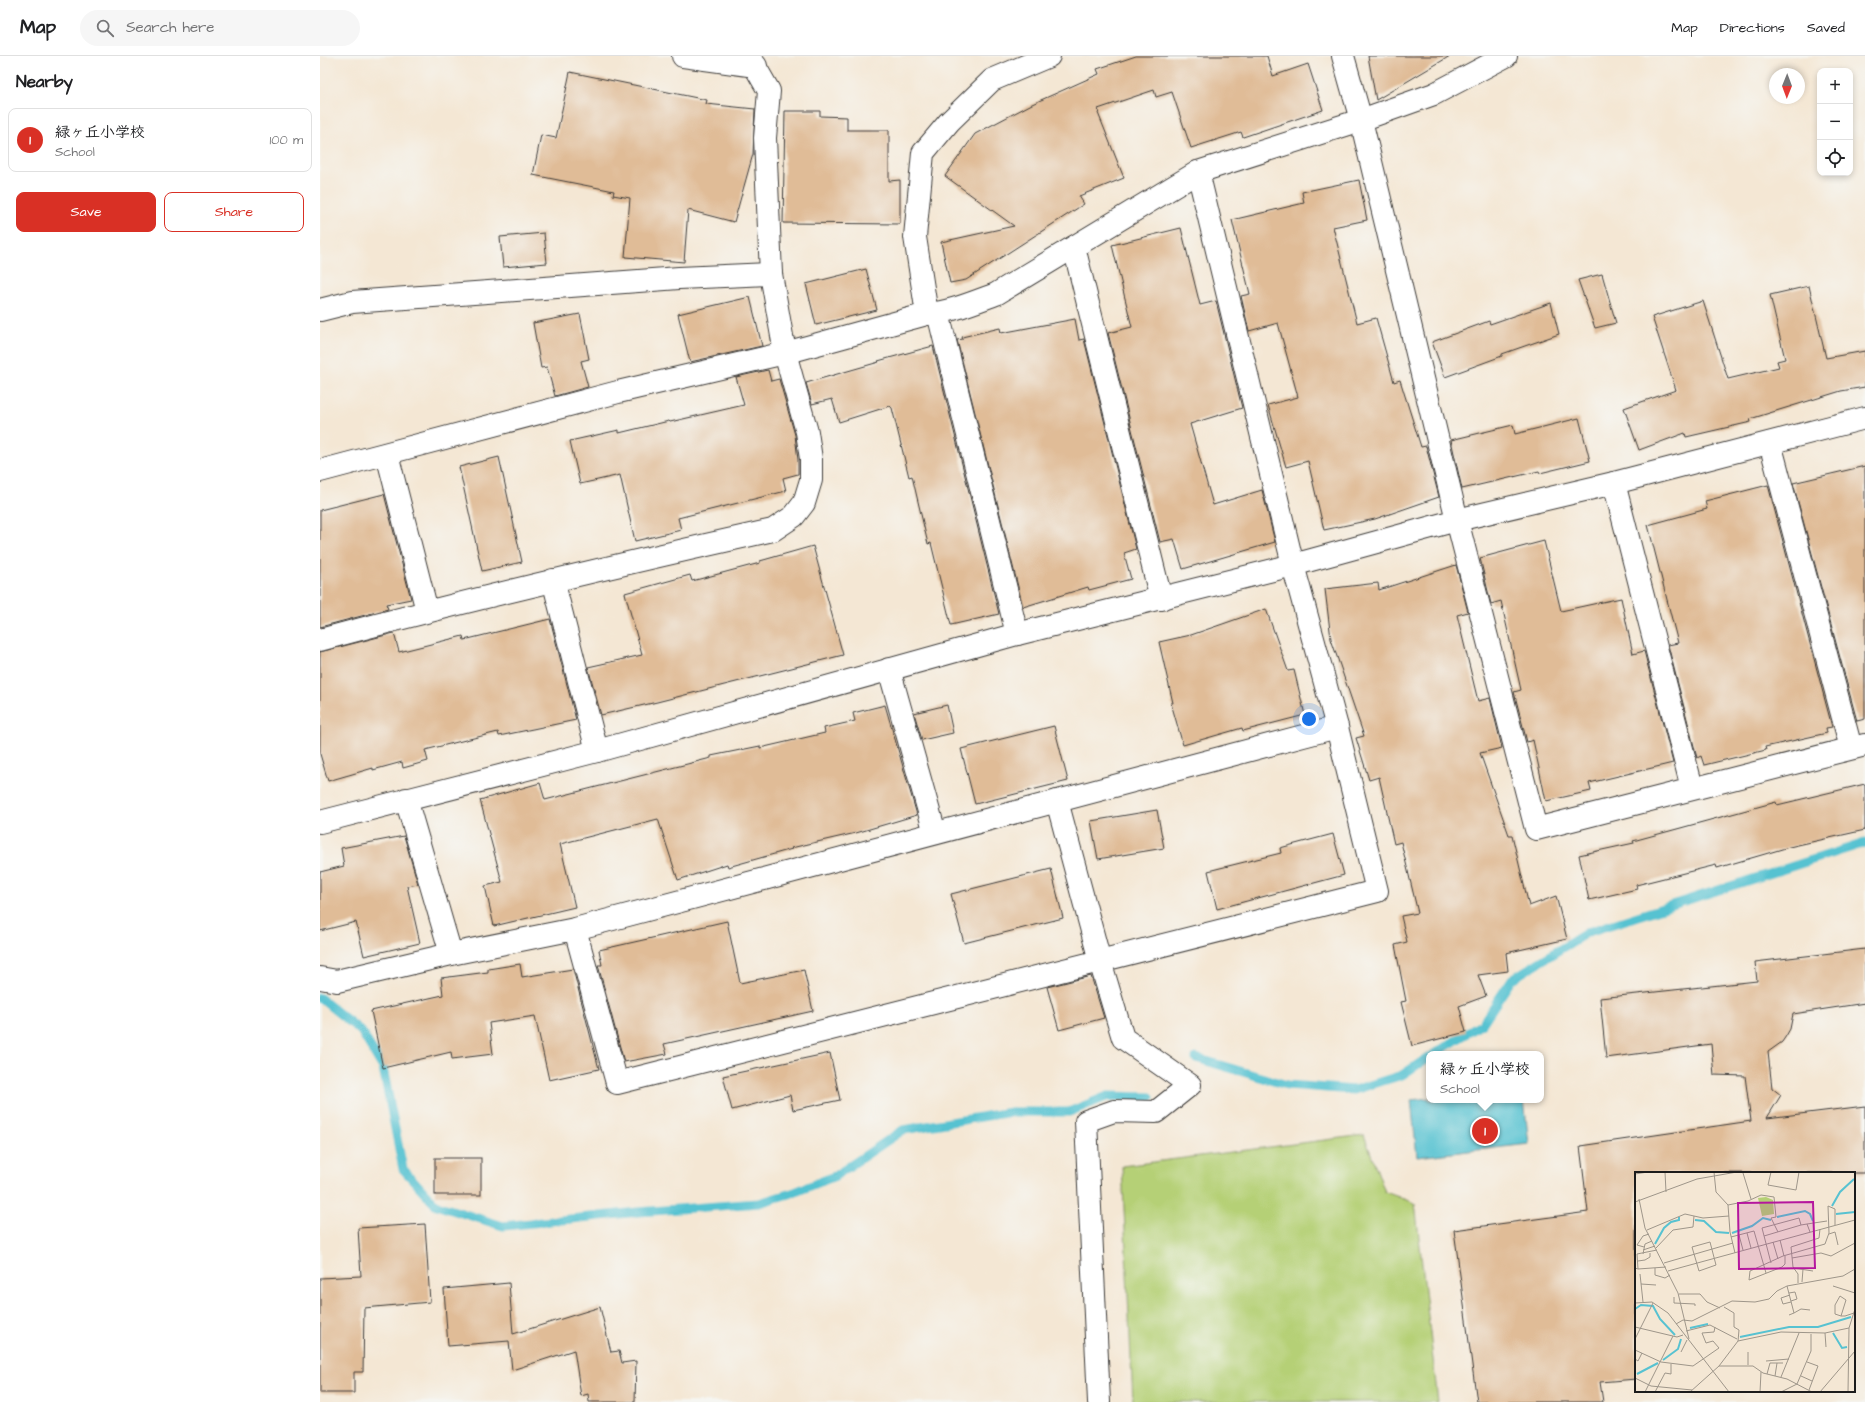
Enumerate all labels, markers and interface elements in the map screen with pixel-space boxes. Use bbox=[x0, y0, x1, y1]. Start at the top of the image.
search box bbox=[80, 10, 360, 46]
text: Map bbox=[20, 14, 56, 41]
icon: search bbox=[94, 17, 116, 39]
text: Search here bbox=[126, 17, 215, 38]
text: Map bbox=[1671, 18, 1698, 38]
text: Directions bbox=[1720, 18, 1785, 38]
text: Saved bbox=[1807, 18, 1845, 38]
north arrow bbox=[1769, 68, 1805, 104]
map controls bbox=[1817, 68, 1853, 176]
button: + bbox=[1817, 68, 1853, 104]
text: Nearby bbox=[16, 70, 73, 94]
button: − bbox=[1817, 104, 1853, 140]
text: 緑ヶ丘小学校 bbox=[55, 122, 145, 143]
text: 1 bbox=[29, 131, 31, 149]
text: 100 m bbox=[270, 131, 303, 149]
button: locate bbox=[1817, 140, 1853, 176]
text: School bbox=[55, 143, 95, 161]
button: Save bbox=[16, 192, 156, 232]
button: Share bbox=[164, 192, 304, 232]
your location bbox=[1299, 709, 1319, 729]
popup bbox=[1426, 1051, 1544, 1103]
text: 緑ヶ丘小学校 bbox=[1440, 1059, 1530, 1080]
text: School bbox=[1440, 1080, 1480, 1098]
pin: 1 bbox=[1472, 1116, 1498, 1146]
inset map bbox=[1635, 1172, 1855, 1392]

